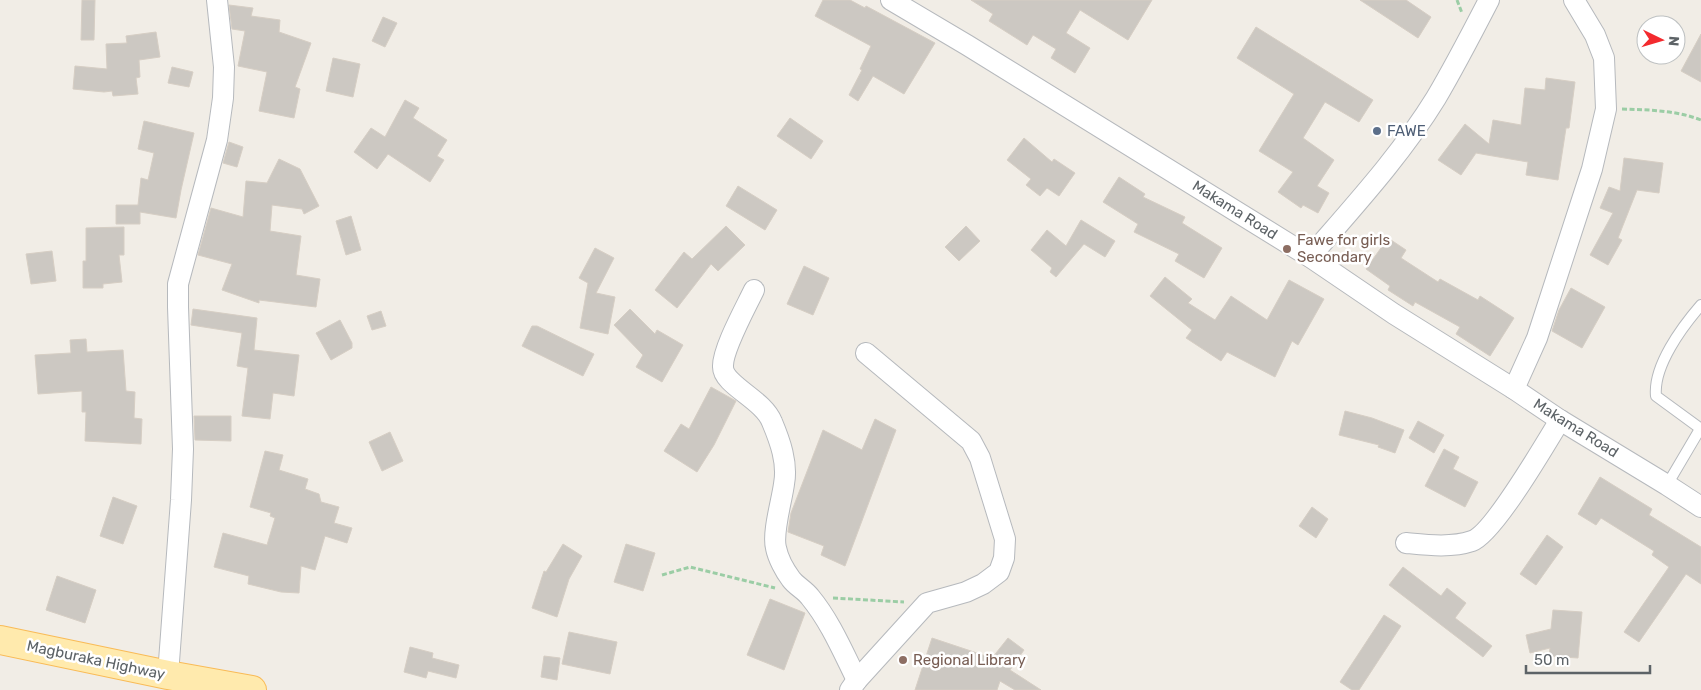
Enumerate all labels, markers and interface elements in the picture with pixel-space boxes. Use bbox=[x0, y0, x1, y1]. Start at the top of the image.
north arrow bbox=[1636, 15, 1686, 65]
text: N bbox=[1665, 35, 1682, 47]
place label: FAWE bbox=[1387, 122, 1426, 140]
marker: FAWE bbox=[1371, 125, 1383, 137]
street label: Makama Road bbox=[1189, 177, 1281, 243]
place label: Fawe for girls Secondary bbox=[1297, 231, 1390, 266]
marker: Fawe for girls Secondary bbox=[1281, 243, 1293, 255]
street label: Makama Road bbox=[1530, 395, 1622, 461]
street label: Magburaka Highway bbox=[25, 637, 167, 683]
scale bar bbox=[1526, 642, 1650, 674]
place label: Regional Library bbox=[913, 651, 1026, 669]
text: 50 m bbox=[1534, 651, 1569, 669]
marker: Regional Library bbox=[897, 654, 909, 666]

